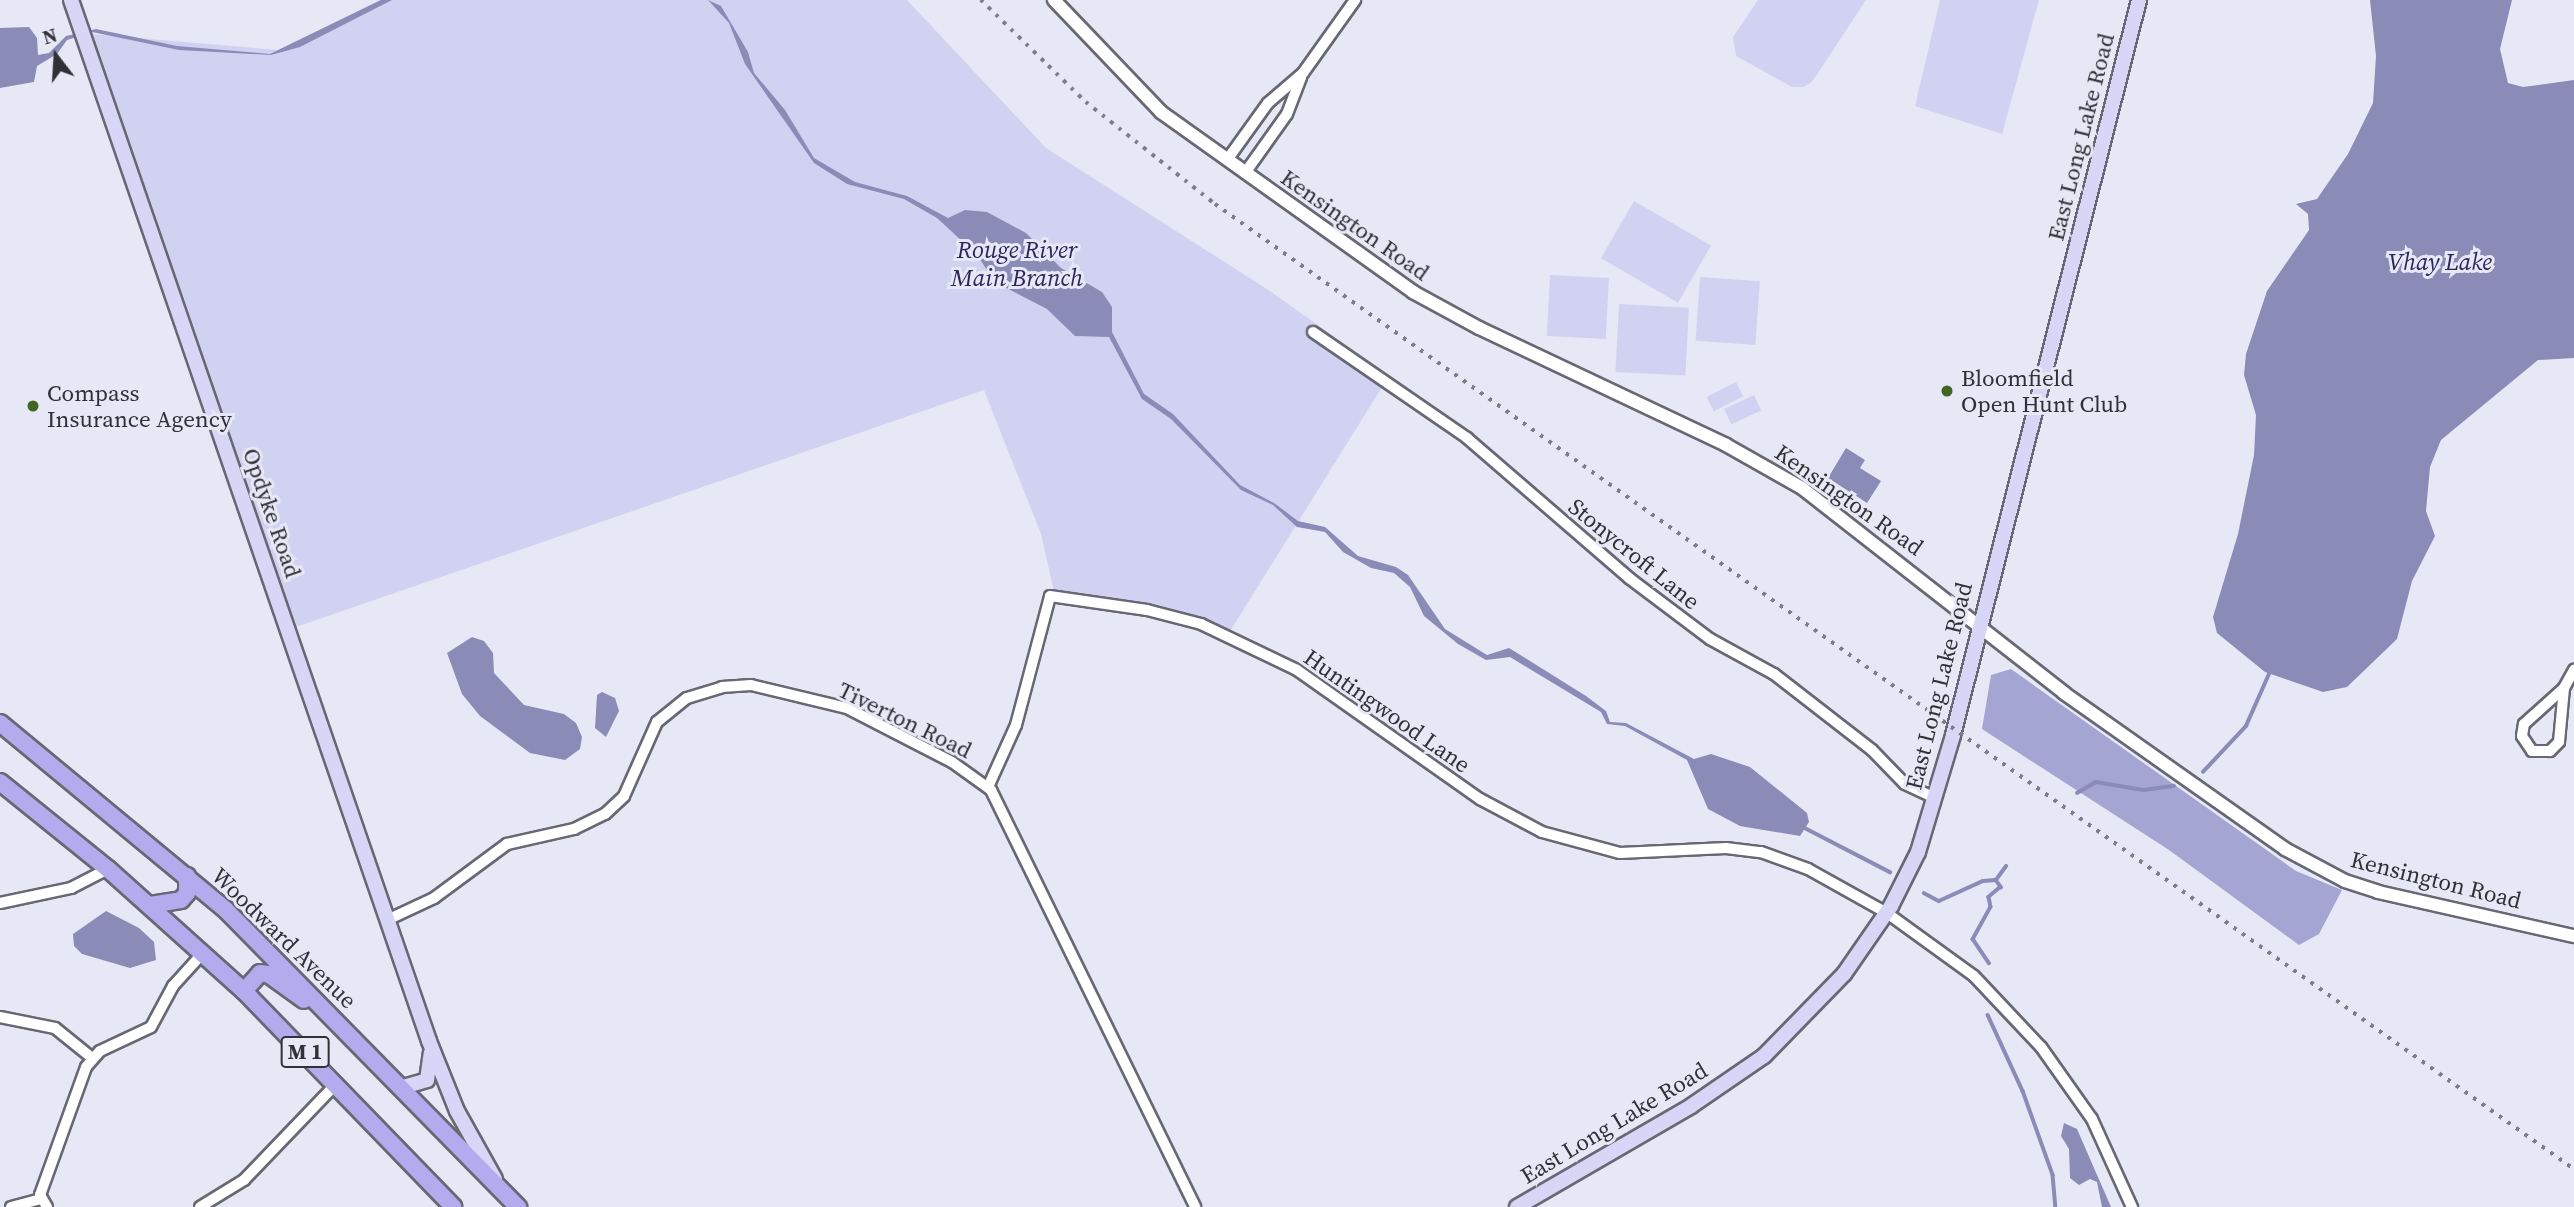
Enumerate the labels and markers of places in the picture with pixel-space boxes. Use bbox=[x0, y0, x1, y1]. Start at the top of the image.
place label: Bloomfield Open Hunt Club bbox=[1961, 364, 2127, 418]
place label: Compass Insurance Agency bbox=[47, 379, 232, 433]
marker: Bloomfield Open Hunt Club bbox=[1939, 383, 1955, 399]
marker: Compass Insurance Agency bbox=[25, 398, 41, 414]

